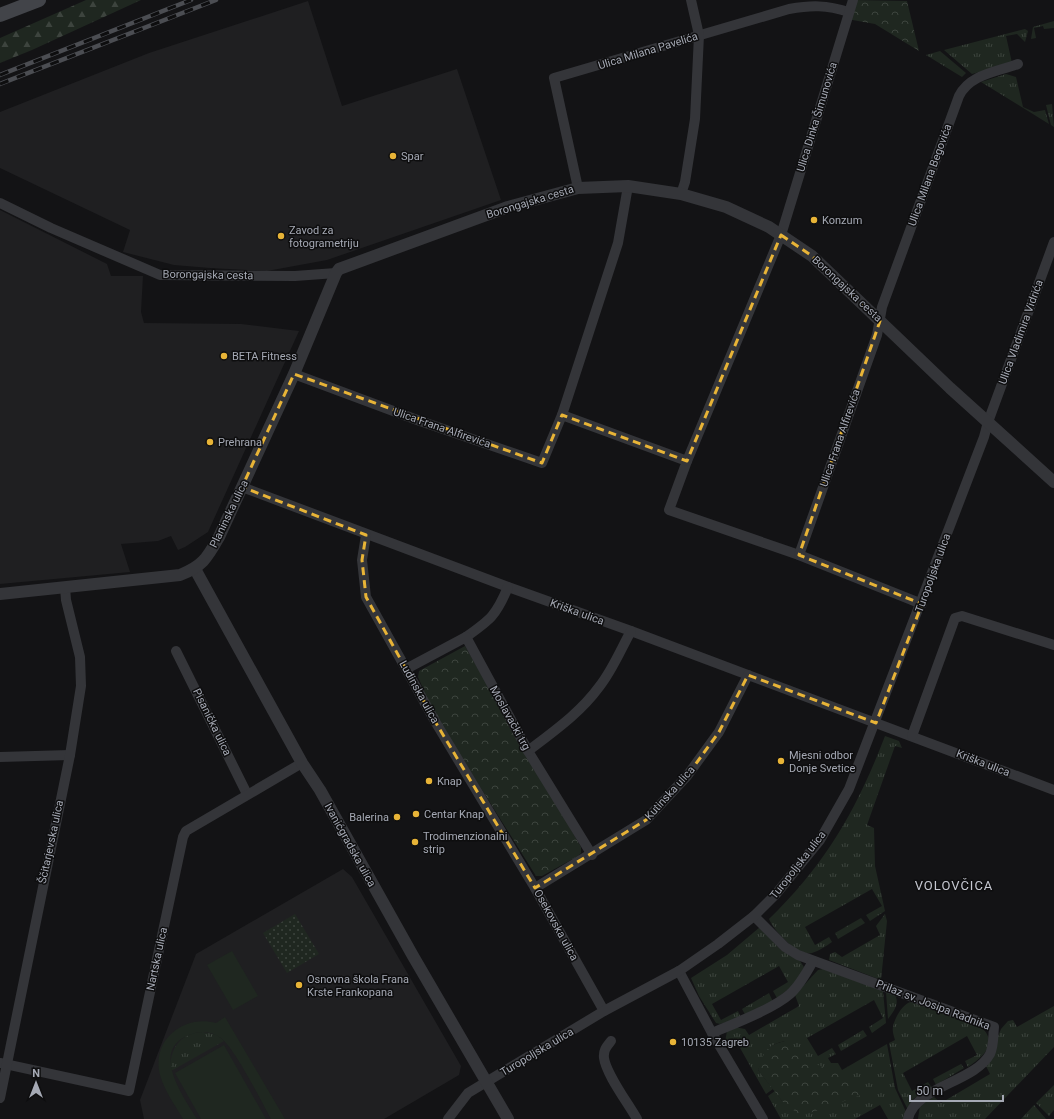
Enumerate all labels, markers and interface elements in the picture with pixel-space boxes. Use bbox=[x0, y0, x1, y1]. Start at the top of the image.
street label: Ulica Milana Pavelića bbox=[597, 30, 699, 72]
street label: Ulica Dinka Šimunovića bbox=[794, 61, 840, 173]
street label: Ulica Milana Begovića bbox=[906, 122, 954, 228]
place label: Spar bbox=[401, 150, 424, 163]
marker: Spar bbox=[388, 151, 398, 161]
street label: Borongajska cesta bbox=[485, 183, 575, 221]
place label: Konzum bbox=[822, 214, 862, 227]
marker: Konzum bbox=[809, 215, 819, 225]
place label: Zavod za fotogrametriju bbox=[289, 224, 359, 250]
marker: Zavod za fotogrametriju bbox=[276, 231, 286, 241]
street label: Borongajska cesta bbox=[809, 253, 885, 325]
street label: Borongajska cesta bbox=[163, 268, 253, 282]
street label: Ulica Vladimira Vidrića bbox=[996, 278, 1046, 386]
place label: BETA Fitness bbox=[232, 350, 297, 363]
marker: BETA Fitness bbox=[219, 351, 229, 361]
street label: Ulica Frana Alfirevića bbox=[817, 388, 863, 488]
street label: Ulica Frana Alfirevića bbox=[392, 405, 492, 451]
place label: Prehrana bbox=[218, 436, 262, 449]
marker: Prehrana bbox=[205, 437, 215, 447]
street label: Planinska ulica bbox=[207, 478, 251, 550]
street label: Turopoljska ulica bbox=[913, 532, 953, 614]
street label: Kriška ulica bbox=[548, 596, 606, 628]
street label: Ludinska ulica bbox=[396, 658, 442, 726]
street label: Moslavački trg bbox=[487, 684, 533, 752]
street label: Pisanička ulica bbox=[190, 686, 234, 758]
street label: Kriška ulica bbox=[954, 747, 1012, 779]
place label: Mjesni odbor Donje Svetice bbox=[789, 749, 855, 775]
marker: Mjesni odbor Donje Svetice bbox=[776, 756, 786, 766]
street label: Kutinska ulica bbox=[642, 763, 698, 823]
place label: Knap bbox=[437, 775, 462, 788]
marker: Knap bbox=[424, 776, 434, 786]
street label: Ščitarjevska ulica bbox=[36, 799, 66, 885]
street label: Ivanićgradska ulica bbox=[322, 801, 378, 889]
place label: Centar Knap bbox=[424, 808, 484, 821]
marker: Centar Knap bbox=[411, 809, 421, 819]
place label: Balerina bbox=[349, 811, 389, 824]
marker: Balerina bbox=[392, 812, 402, 822]
street label: Turopoljska ulica bbox=[767, 828, 829, 902]
place label: Trodimenzionalni strip bbox=[423, 830, 507, 856]
marker: Trodimenzionalni strip bbox=[410, 837, 420, 847]
district label: VOLOVČICA bbox=[915, 878, 993, 893]
street label: Osekovska ulica bbox=[531, 887, 581, 963]
street label: Nartska ulica bbox=[144, 926, 170, 992]
place label: Osnovna škola Frana Krste Frankopana bbox=[307, 973, 409, 999]
street label: Prilaz sv. Josipa Radnika bbox=[874, 977, 992, 1033]
marker: Osnovna škola Frana Krste Frankopana bbox=[294, 980, 304, 990]
street label: Turopoljska ulica bbox=[498, 1025, 576, 1079]
place label: 10135 Zagreb bbox=[681, 1036, 749, 1049]
marker: 10135 Zagreb bbox=[668, 1037, 678, 1047]
north arrow bbox=[16, 1063, 56, 1103]
text: N bbox=[32, 1067, 40, 1080]
scale bar bbox=[910, 1077, 1003, 1103]
text: 50 m bbox=[916, 1084, 943, 1098]

